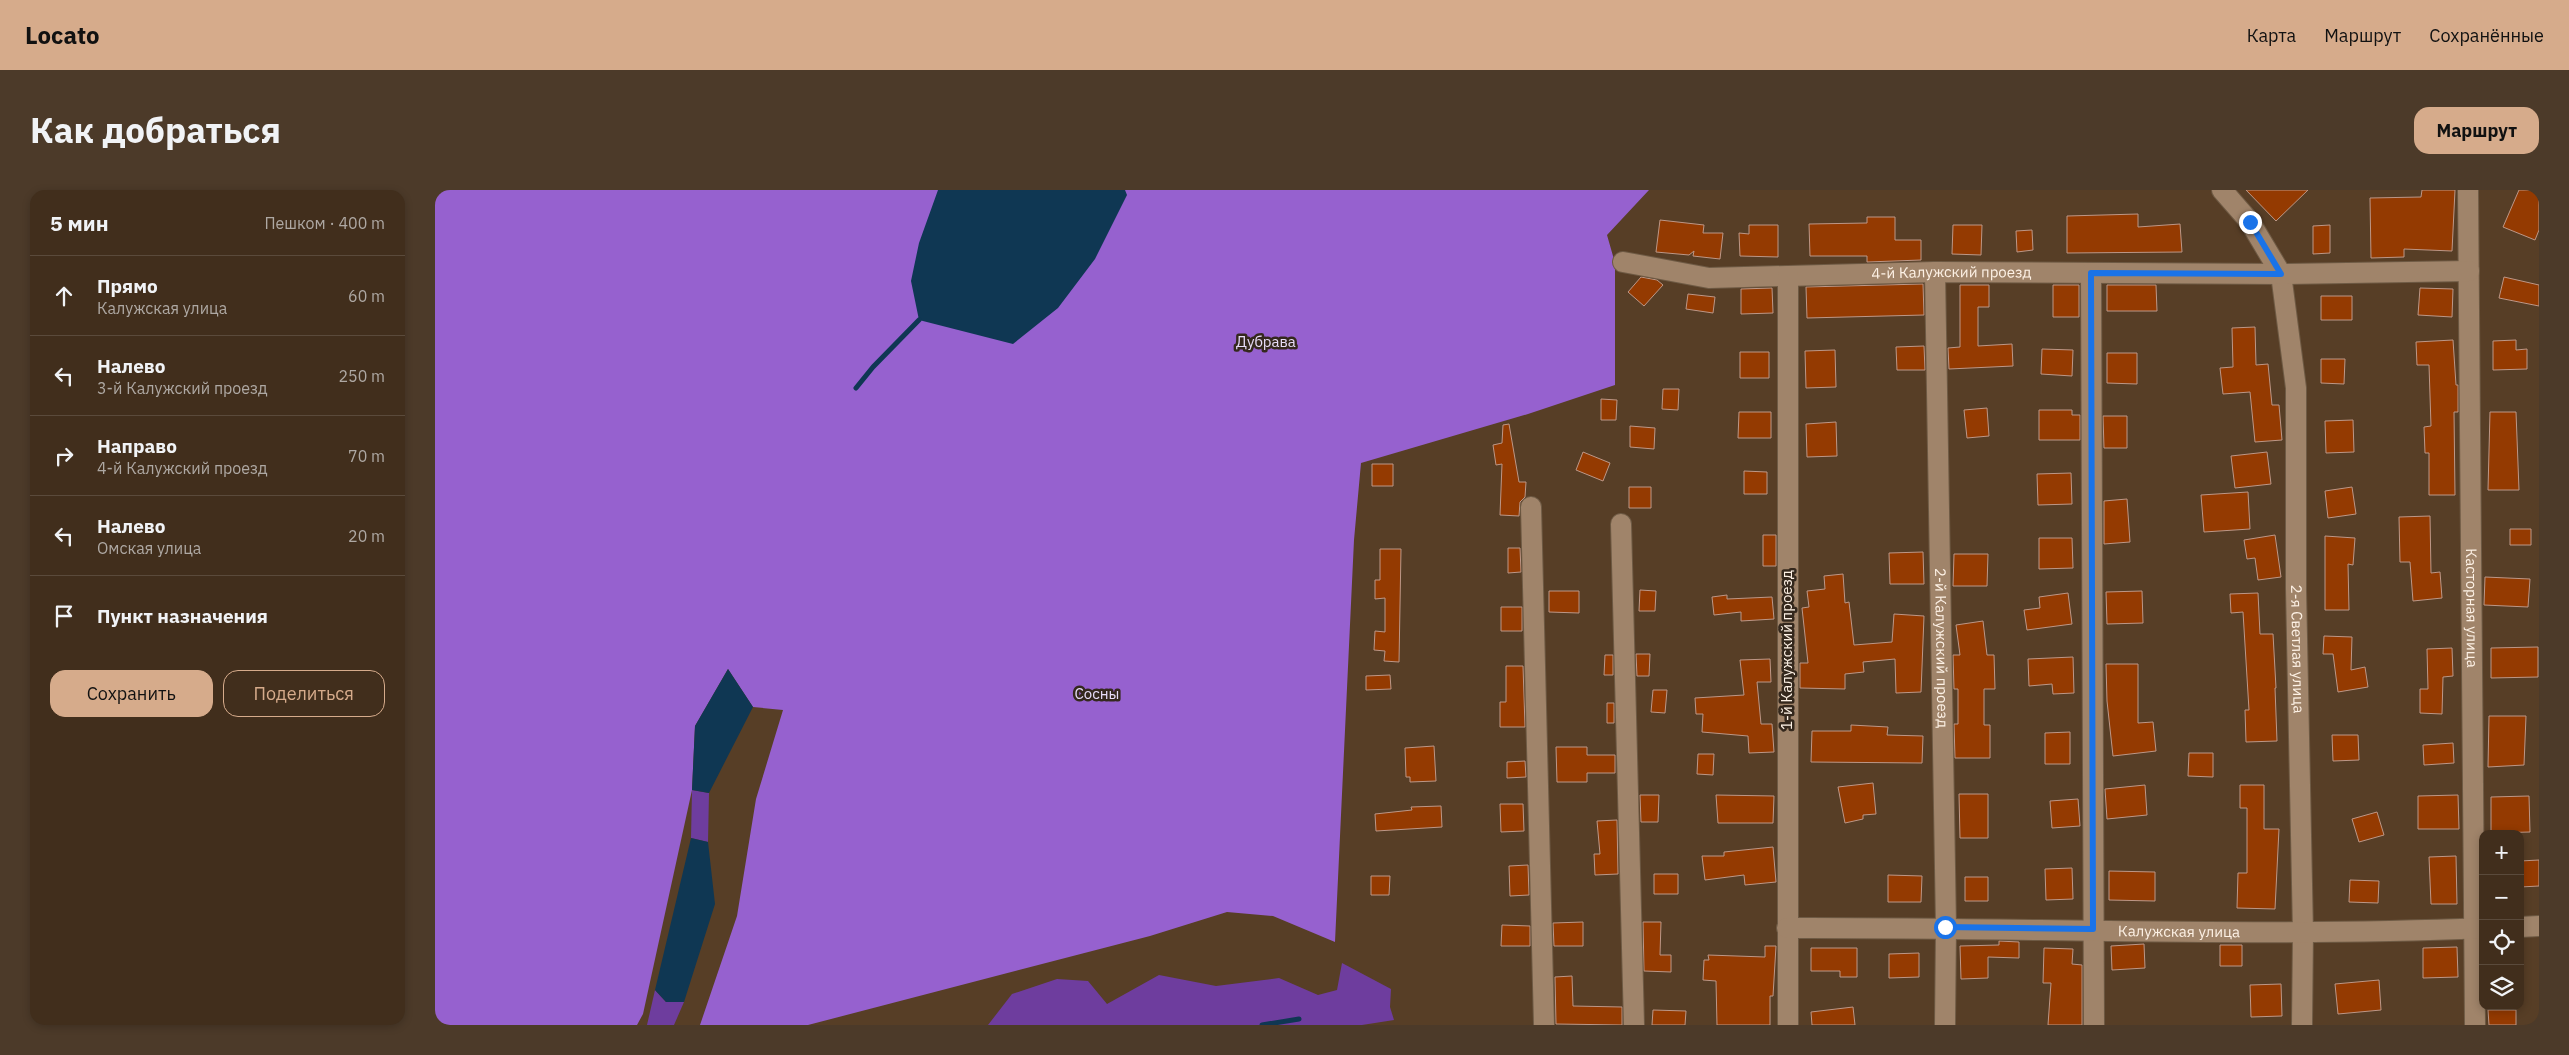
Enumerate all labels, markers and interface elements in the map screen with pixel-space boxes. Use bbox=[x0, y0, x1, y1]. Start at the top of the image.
text: Locato bbox=[25, 19, 100, 51]
text: Карта bbox=[2247, 24, 2296, 47]
text: Маршрут bbox=[2324, 24, 2401, 47]
text: Сохранённые bbox=[2429, 24, 2544, 47]
text: Как добраться bbox=[30, 107, 281, 153]
button: Маршрут bbox=[2414, 107, 2539, 154]
text: 5 мин bbox=[50, 209, 109, 237]
route end bbox=[2239, 211, 2262, 234]
text: Пешком · 400 m bbox=[264, 213, 385, 233]
street label: 4-й Калужский проезд bbox=[1871, 262, 2032, 283]
text: Прямо bbox=[97, 274, 158, 298]
icon: ahead bbox=[50, 282, 78, 310]
text: 60 m bbox=[348, 286, 385, 306]
text: Калужская улица bbox=[97, 298, 227, 318]
park label: Дубрава bbox=[1236, 332, 1296, 351]
text: Налево bbox=[97, 354, 166, 378]
icon: left bbox=[50, 362, 78, 390]
text: 250 m bbox=[338, 366, 385, 386]
text: 3-й Калужский проезд bbox=[97, 378, 268, 398]
text: Направо bbox=[97, 434, 177, 458]
icon: right bbox=[50, 442, 78, 470]
text: 70 m bbox=[348, 446, 385, 466]
text: 4-й Калужский проезд bbox=[97, 458, 268, 478]
text: Налево bbox=[97, 514, 166, 538]
icon: left bbox=[50, 522, 78, 550]
text: 20 m bbox=[348, 526, 385, 546]
text: Омская улица bbox=[97, 538, 201, 558]
street label: Касторная улица bbox=[2462, 548, 2482, 668]
street label: 2-й Калужский проезд bbox=[1931, 568, 1953, 728]
street label: 1-й Калужский проезд bbox=[1777, 570, 1796, 730]
street label: 2-я Светлая улица bbox=[2287, 584, 2309, 713]
icon: arrive bbox=[50, 602, 78, 630]
text: Пункт назначения bbox=[97, 604, 268, 628]
button: Сохранить bbox=[50, 670, 213, 717]
button: Поделиться bbox=[223, 670, 385, 717]
park label: Сосны bbox=[1075, 684, 1119, 703]
map controls bbox=[2479, 830, 2524, 1010]
button: + bbox=[2479, 830, 2524, 875]
button: − bbox=[2479, 875, 2524, 920]
route start bbox=[1934, 916, 1957, 939]
button: locate bbox=[2479, 920, 2524, 965]
street label: Калужская улица bbox=[2118, 921, 2240, 941]
button: layers bbox=[2479, 965, 2524, 1010]

